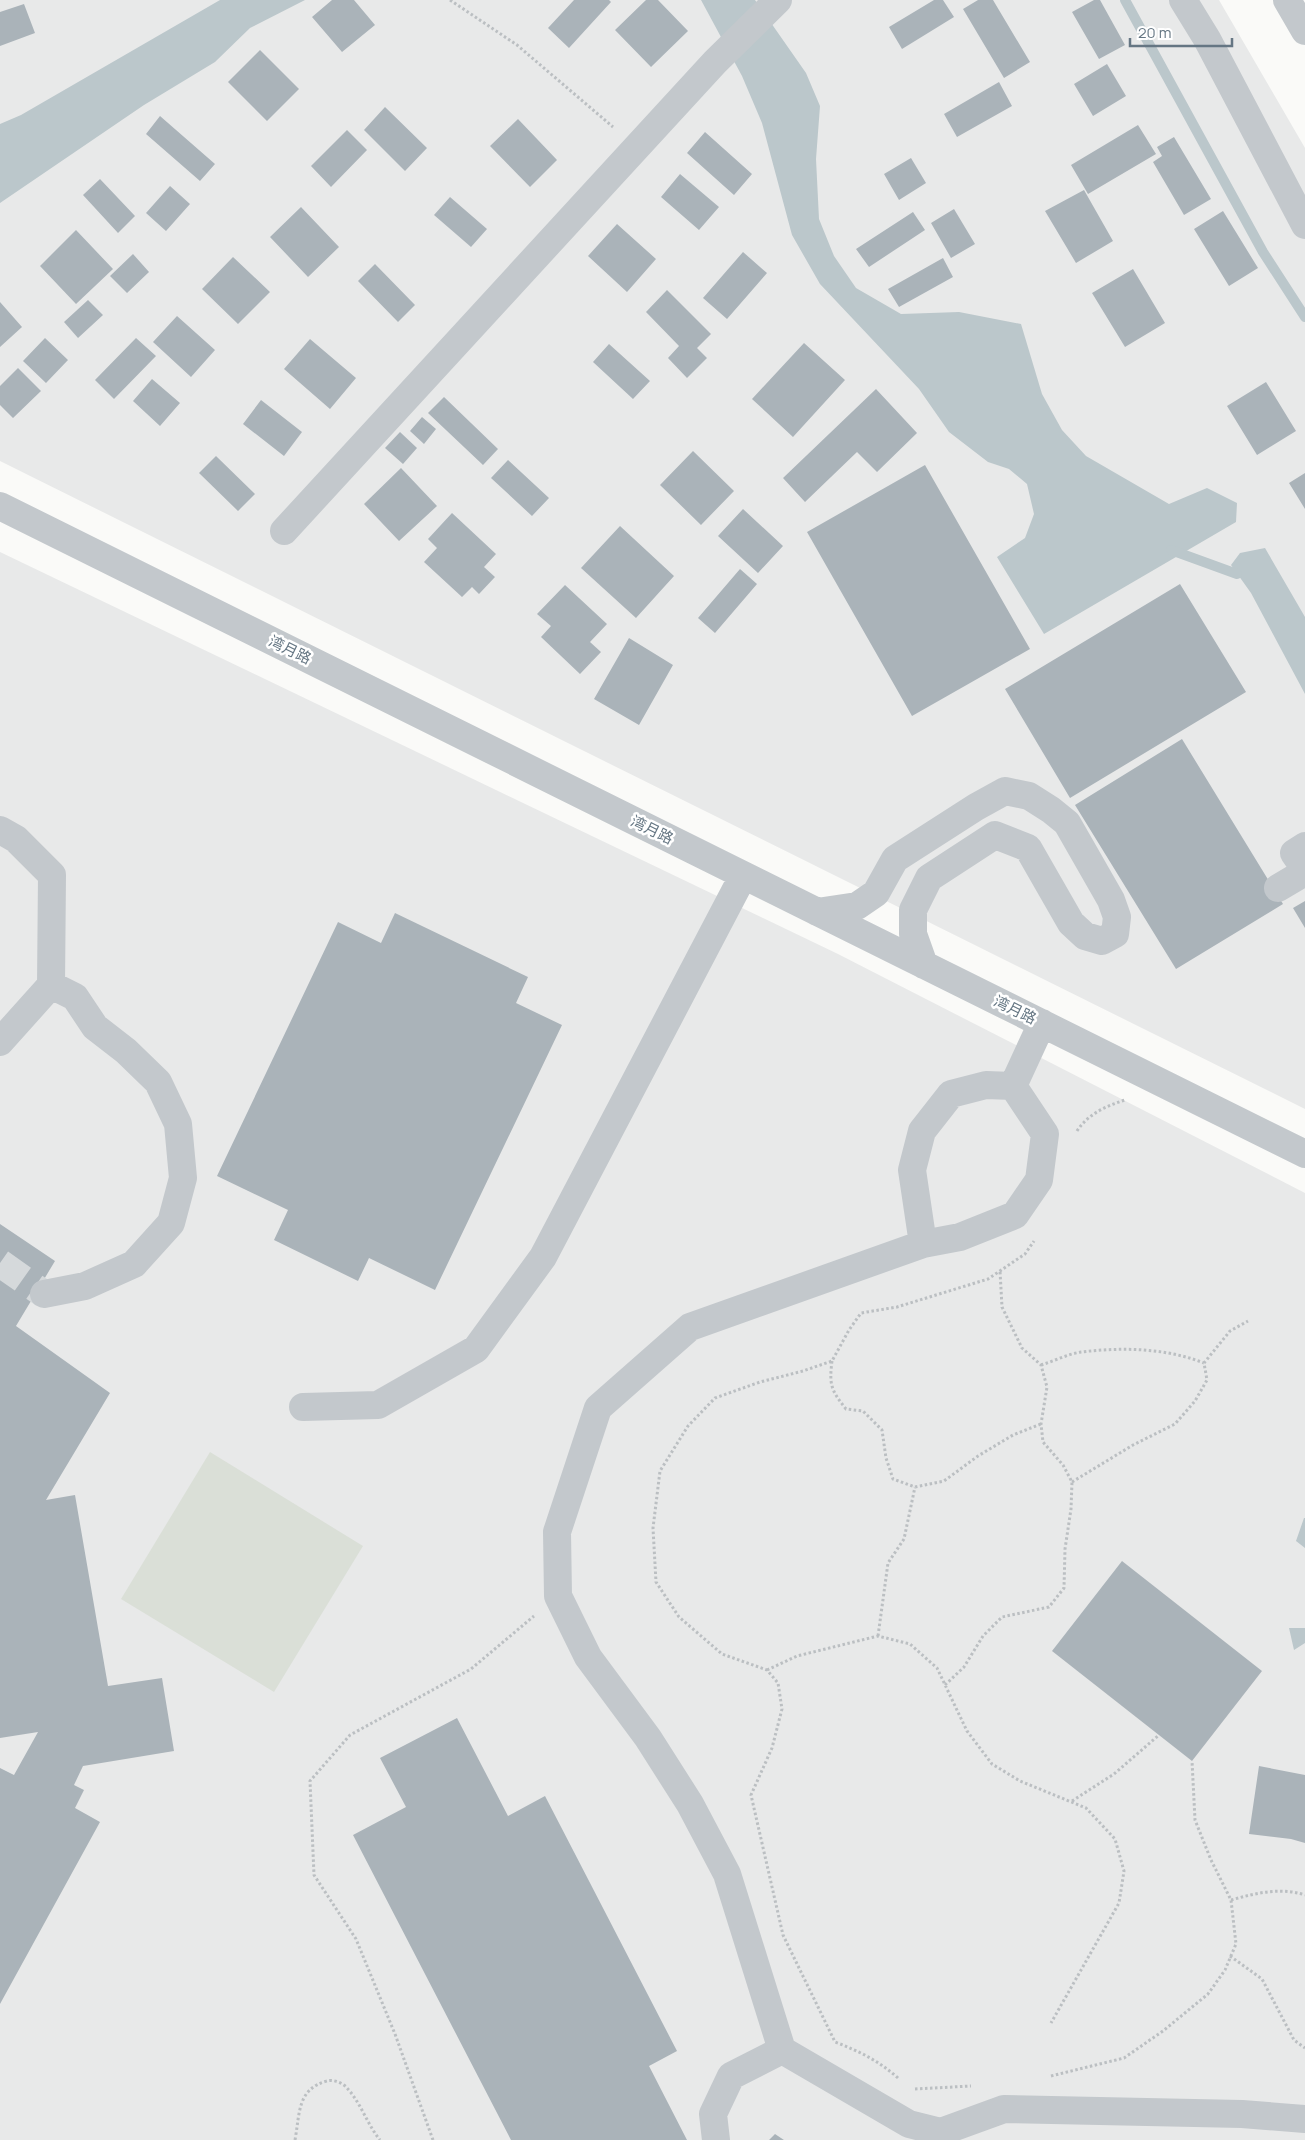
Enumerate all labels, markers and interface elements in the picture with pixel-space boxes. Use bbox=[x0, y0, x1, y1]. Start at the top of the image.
scale bar bbox=[1130, 15, 1232, 47]
text: 20 m bbox=[1138, 22, 1171, 43]
street label: 湾月路 bbox=[265, 630, 315, 669]
street label: 湾月路 bbox=[627, 810, 677, 849]
street label: 湾月路 bbox=[990, 990, 1040, 1029]

